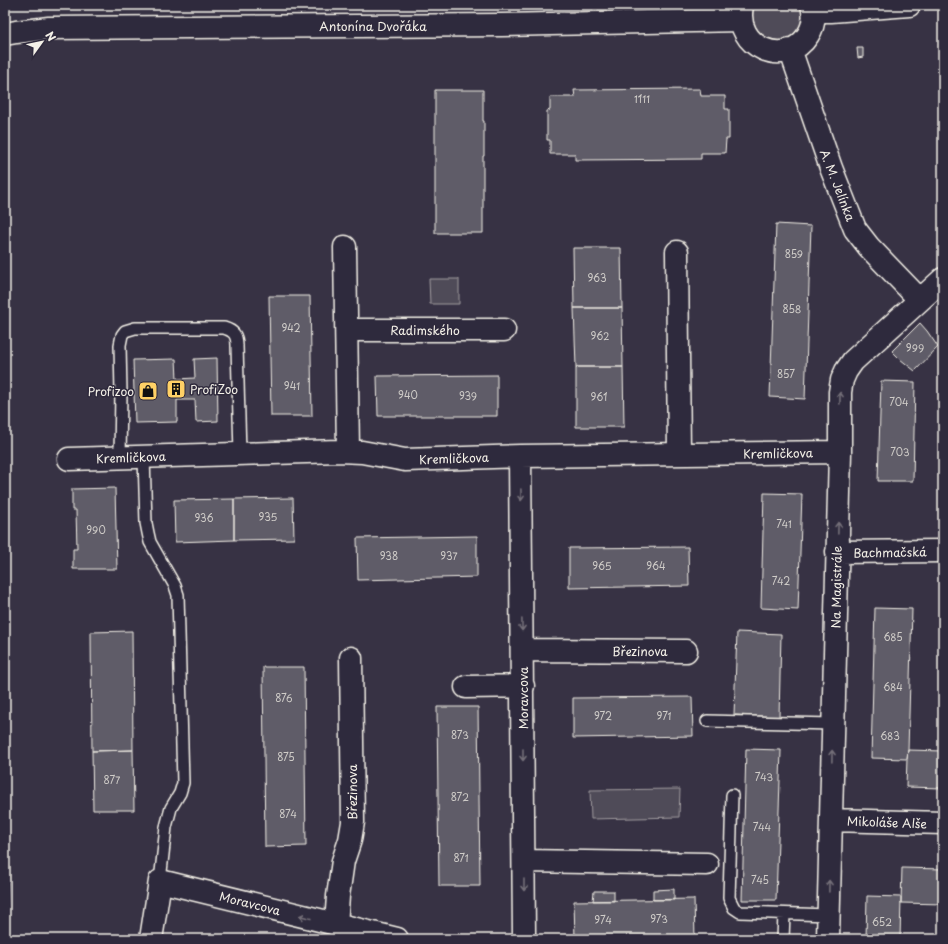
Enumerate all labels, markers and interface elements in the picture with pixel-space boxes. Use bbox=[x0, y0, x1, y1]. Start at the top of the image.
street label: Antonína Dvořáka bbox=[319, 17, 427, 35]
north arrow bbox=[22, 22, 62, 62]
text: N bbox=[41, 28, 60, 45]
house number: 1111 bbox=[634, 91, 650, 106]
street label: A. M. Jelínka bbox=[816, 146, 860, 224]
house number: 859 bbox=[785, 246, 803, 261]
house number: 963 bbox=[587, 270, 607, 285]
house number: 858 bbox=[783, 301, 801, 316]
house number: 942 bbox=[281, 320, 301, 335]
street label: Radimského bbox=[390, 321, 460, 339]
house number: 962 bbox=[591, 328, 609, 343]
house number: 999 bbox=[906, 340, 924, 355]
house number: 857 bbox=[777, 366, 795, 381]
building icon: ProfiZoo bbox=[165, 378, 187, 400]
house number: 941 bbox=[284, 378, 300, 393]
shop icon: Profizoo bbox=[137, 380, 159, 402]
place label: ProfiZoo bbox=[190, 380, 238, 398]
place label: Profizoo bbox=[88, 382, 134, 400]
house number: 940 bbox=[398, 387, 418, 402]
house number: 939 bbox=[459, 388, 477, 403]
house number: 961 bbox=[591, 389, 607, 404]
one-way arrow bbox=[836, 392, 844, 405]
house number: 704 bbox=[889, 394, 909, 409]
street label: Kremličkova bbox=[743, 443, 814, 463]
house number: 703 bbox=[890, 444, 910, 459]
street label: Kremličkova bbox=[96, 447, 167, 467]
street label: Kremličkova bbox=[419, 448, 490, 468]
one-way arrow bbox=[517, 488, 525, 501]
house number: 935 bbox=[259, 509, 278, 524]
house number: 936 bbox=[194, 510, 214, 525]
house number: 741 bbox=[776, 516, 792, 531]
house number: 990 bbox=[86, 522, 106, 537]
one-way arrow bbox=[834, 522, 842, 535]
street label: Bachmačská bbox=[853, 542, 927, 562]
street label: Na Magistrále bbox=[826, 545, 846, 629]
house number: 938 bbox=[380, 548, 398, 563]
house number: 937 bbox=[440, 548, 458, 563]
house number: 965 bbox=[592, 558, 612, 573]
house number: 964 bbox=[646, 558, 666, 573]
house number: 742 bbox=[772, 573, 790, 588]
one-way arrow bbox=[518, 618, 526, 631]
house number: 685 bbox=[883, 629, 903, 644]
street label: Březinova bbox=[612, 642, 668, 660]
street label: Moravcova bbox=[514, 666, 532, 729]
house number: 684 bbox=[883, 679, 903, 694]
house number: 876 bbox=[275, 690, 293, 705]
house number: 972 bbox=[594, 708, 612, 723]
house number: 971 bbox=[656, 708, 672, 723]
house number: 873 bbox=[451, 727, 469, 742]
house number: 683 bbox=[880, 728, 900, 743]
one-way arrow bbox=[519, 748, 527, 761]
house number: 875 bbox=[277, 749, 295, 764]
one-way arrow bbox=[828, 750, 836, 763]
street label: Březinova bbox=[343, 764, 361, 820]
house number: 743 bbox=[755, 769, 773, 784]
house number: 877 bbox=[104, 772, 121, 787]
house number: 872 bbox=[451, 789, 469, 804]
house number: 874 bbox=[279, 806, 297, 821]
street label: Mikoláše Alše bbox=[847, 812, 928, 832]
house number: 744 bbox=[753, 819, 772, 834]
house number: 871 bbox=[453, 850, 469, 865]
house number: 745 bbox=[751, 872, 769, 887]
one-way arrow bbox=[520, 878, 528, 891]
one-way arrow bbox=[825, 880, 833, 893]
street label: Moravcova bbox=[218, 887, 283, 919]
house number: 973 bbox=[650, 911, 668, 926]
house number: 974 bbox=[594, 912, 612, 927]
one-way arrow bbox=[299, 913, 312, 920]
house number: 652 bbox=[872, 914, 892, 929]

